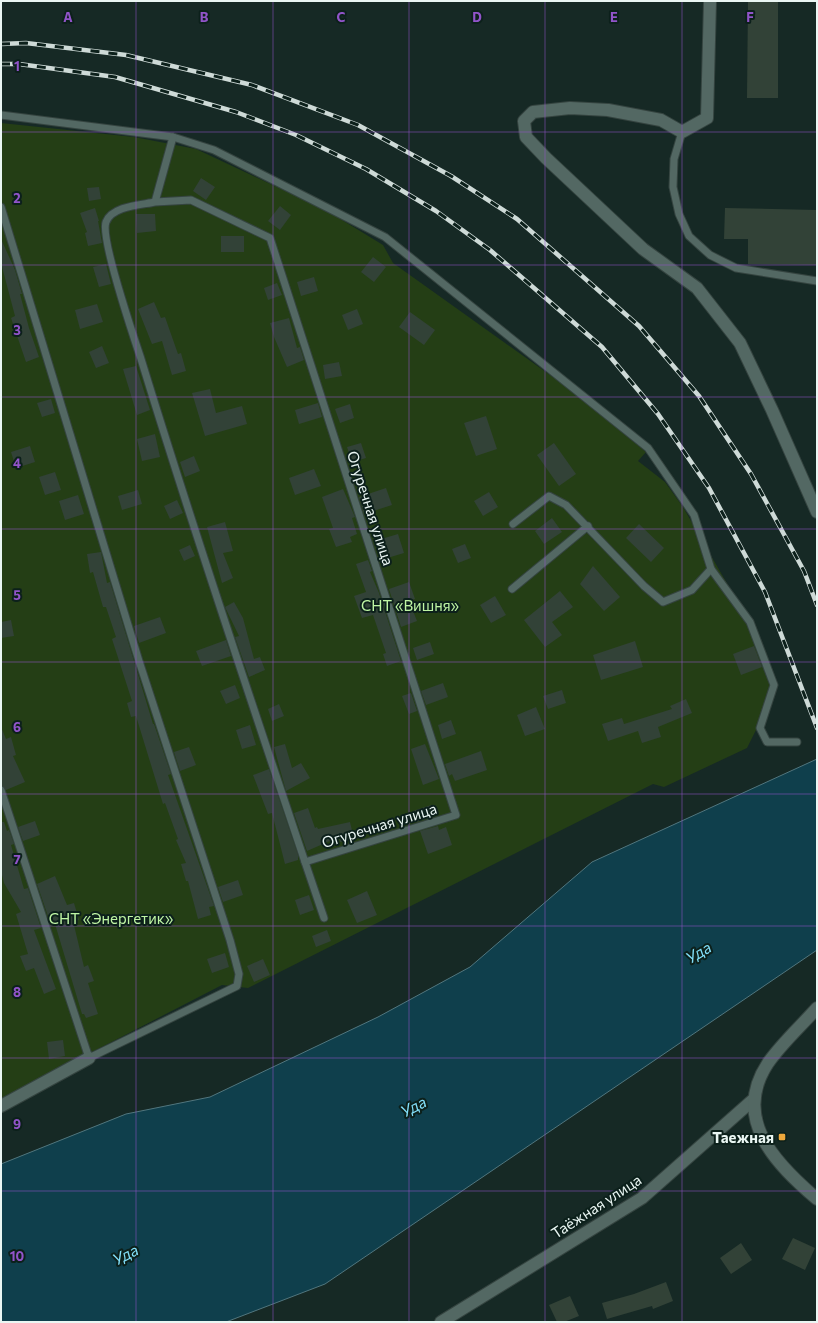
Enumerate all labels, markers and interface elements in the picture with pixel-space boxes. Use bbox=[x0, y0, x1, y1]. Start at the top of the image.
text: A bbox=[63, 9, 73, 25]
text: B bbox=[200, 9, 209, 25]
text: C bbox=[337, 9, 346, 25]
text: D bbox=[472, 9, 482, 25]
text: E bbox=[610, 9, 618, 25]
text: F bbox=[746, 9, 754, 25]
text: 1 bbox=[14, 58, 20, 74]
text: 2 bbox=[13, 190, 21, 206]
text: 3 bbox=[13, 322, 21, 338]
street label: Огуречная улица bbox=[344, 448, 398, 568]
text: 4 bbox=[13, 455, 21, 471]
text: 5 bbox=[13, 587, 21, 603]
park label: СНТ «Вишня» bbox=[361, 596, 460, 614]
text: 6 bbox=[13, 719, 21, 735]
street label: Огуречная улица bbox=[319, 799, 439, 851]
text: 7 bbox=[13, 851, 21, 867]
park label: СНТ «Энергетик» bbox=[49, 909, 174, 927]
water label: Уда bbox=[682, 937, 714, 967]
text: 8 bbox=[13, 984, 21, 1000]
water label: Уда bbox=[397, 1091, 429, 1121]
text: 9 bbox=[13, 1116, 21, 1132]
place label: Таежная bbox=[712, 1128, 774, 1146]
marker: Таежная bbox=[777, 1132, 787, 1142]
street label: Таёжная улица bbox=[547, 1170, 645, 1242]
water label: Уда bbox=[109, 1239, 141, 1269]
text: 10 bbox=[10, 1248, 25, 1264]

